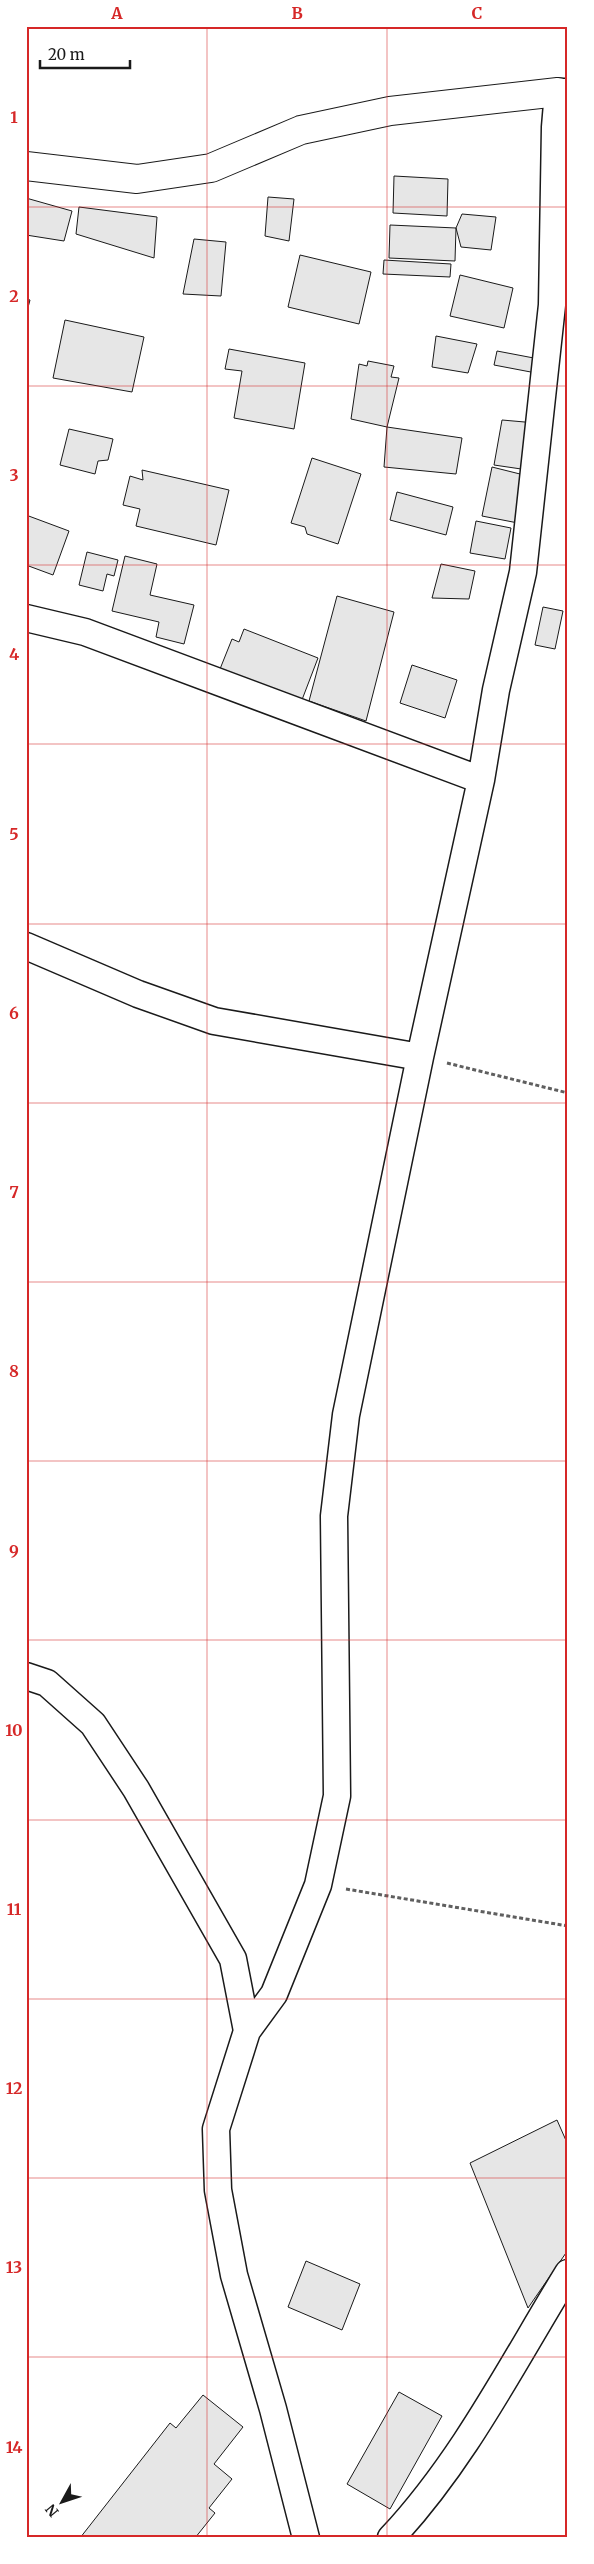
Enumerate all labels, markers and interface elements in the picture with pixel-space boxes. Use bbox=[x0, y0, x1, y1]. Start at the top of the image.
text: A bbox=[110, 3, 123, 23]
text: B bbox=[291, 3, 303, 23]
text: C bbox=[472, 3, 482, 23]
scale bar bbox=[40, 38, 130, 70]
text: 20 m bbox=[48, 45, 85, 64]
text: 1 bbox=[10, 107, 18, 127]
text: 2 bbox=[9, 286, 19, 306]
text: 3 bbox=[9, 465, 19, 485]
text: 4 bbox=[9, 644, 19, 664]
text: 5 bbox=[9, 824, 19, 844]
text: 6 bbox=[9, 1003, 19, 1023]
text: 7 bbox=[9, 1182, 19, 1202]
text: 8 bbox=[9, 1361, 19, 1381]
text: 9 bbox=[9, 1541, 19, 1561]
text: 10 bbox=[5, 1720, 23, 1740]
text: 11 bbox=[7, 1899, 22, 1919]
text: 12 bbox=[6, 2078, 22, 2098]
text: 13 bbox=[6, 2257, 22, 2277]
text: 14 bbox=[6, 2437, 22, 2457]
north arrow bbox=[38, 2476, 88, 2526]
text: N bbox=[42, 2500, 62, 2520]

